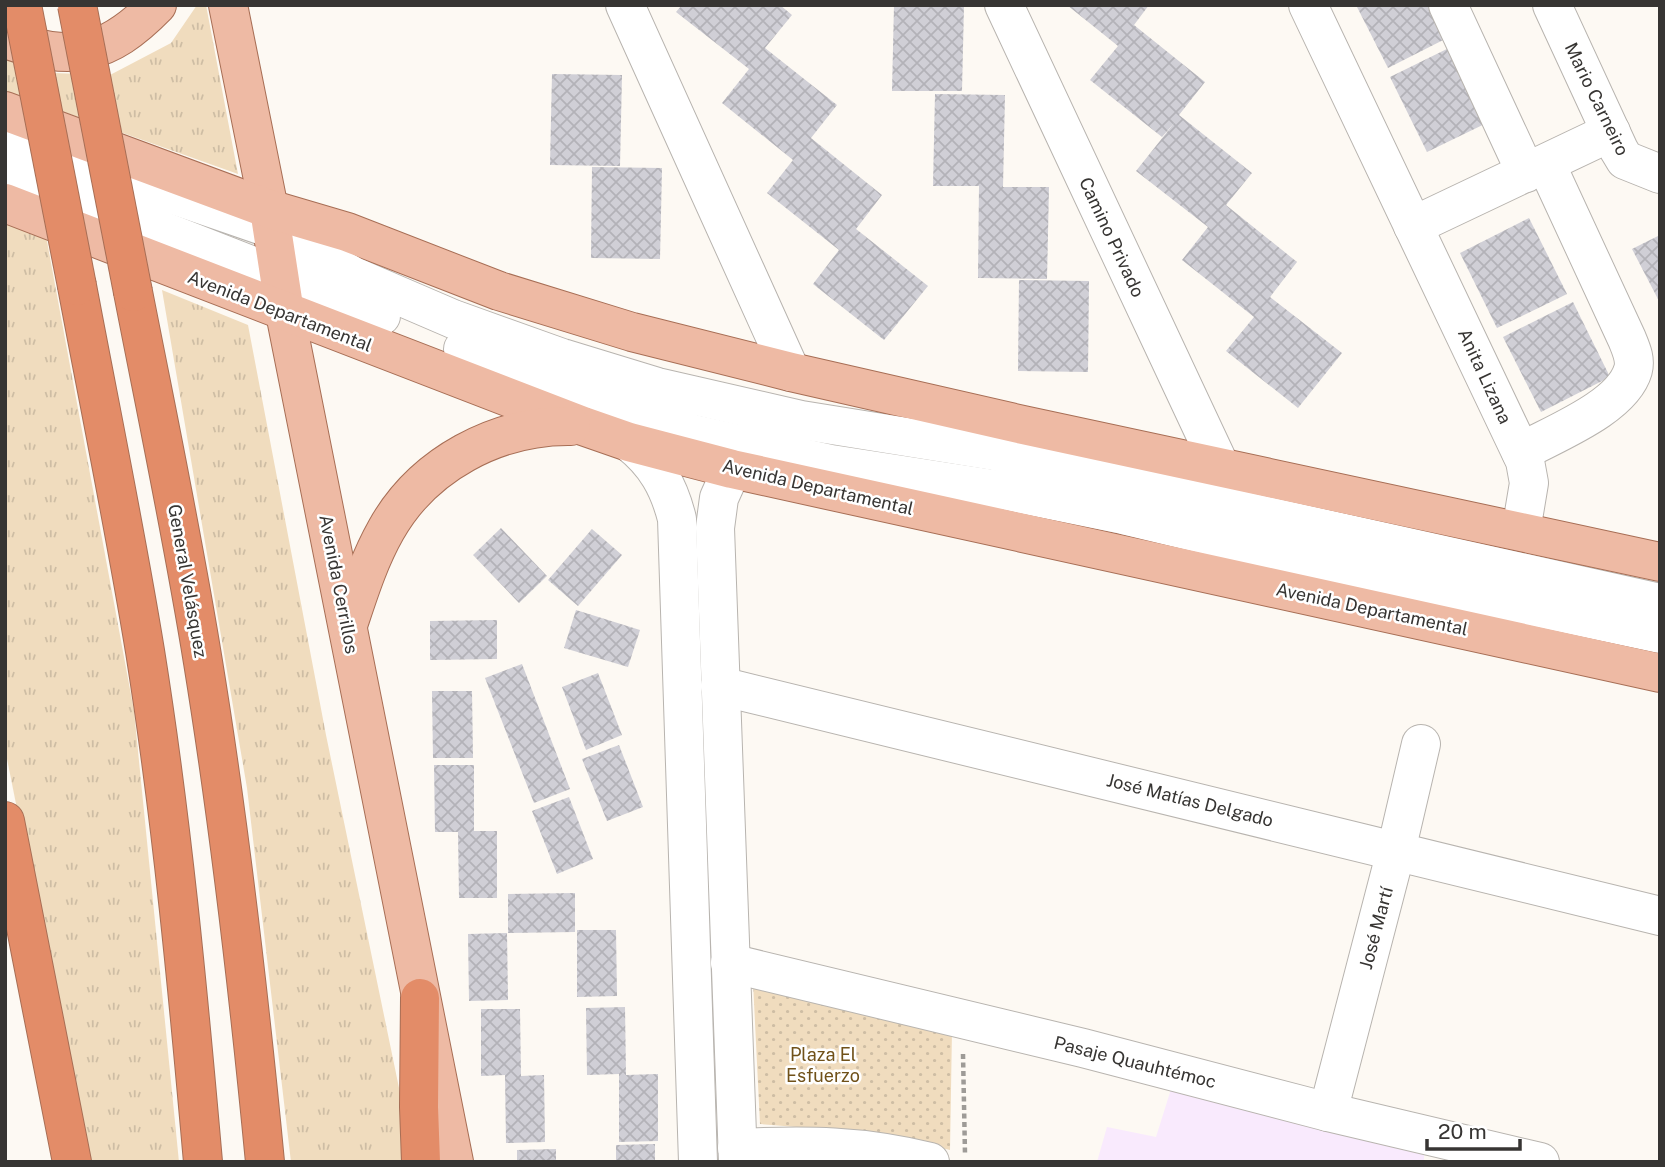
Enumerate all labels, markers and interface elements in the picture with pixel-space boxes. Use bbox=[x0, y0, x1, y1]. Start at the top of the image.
street label: Mario Carneiro bbox=[1561, 39, 1633, 159]
street label: Camino Privado bbox=[1075, 174, 1149, 300]
street label: Avenida Departamental bbox=[185, 266, 375, 356]
street label: Anita Lizana bbox=[1454, 325, 1516, 427]
street label: Avenida Departamental bbox=[720, 455, 916, 519]
street label: General Velásquez bbox=[164, 503, 212, 659]
street label: Avenida Cerrillos bbox=[315, 513, 363, 655]
street label: Avenida Departamental bbox=[1274, 578, 1470, 640]
street label: José Matías Delgado bbox=[1105, 769, 1275, 831]
street label: José Martí bbox=[1355, 884, 1397, 972]
street label: Pasaje Quauhtémoc bbox=[1052, 1032, 1218, 1092]
park label: Plaza El Esfuerzo bbox=[786, 1044, 860, 1086]
scale bar bbox=[1427, 1108, 1520, 1152]
text: 20 m bbox=[1438, 1119, 1487, 1144]

